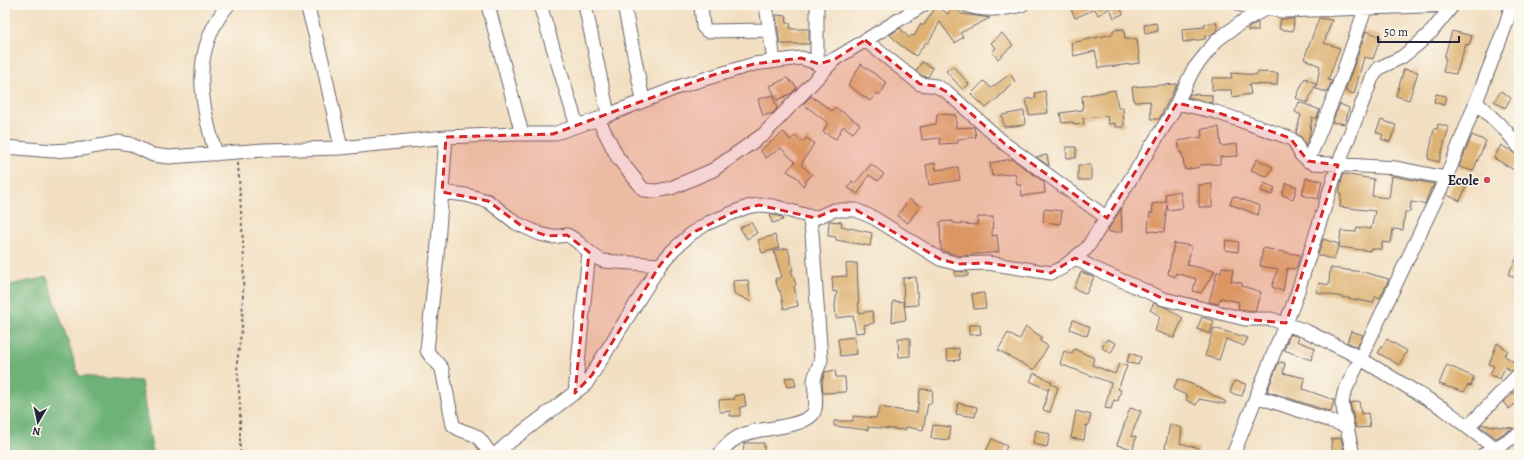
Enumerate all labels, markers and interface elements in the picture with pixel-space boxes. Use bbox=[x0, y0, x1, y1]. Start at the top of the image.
scale bar bbox=[1378, 18, 1459, 44]
text: 50 m bbox=[1384, 24, 1408, 40]
place label: Ecole bbox=[1448, 171, 1480, 190]
marker: Ecole bbox=[1482, 175, 1492, 185]
north arrow bbox=[18, 402, 58, 442]
text: N bbox=[31, 423, 42, 439]

